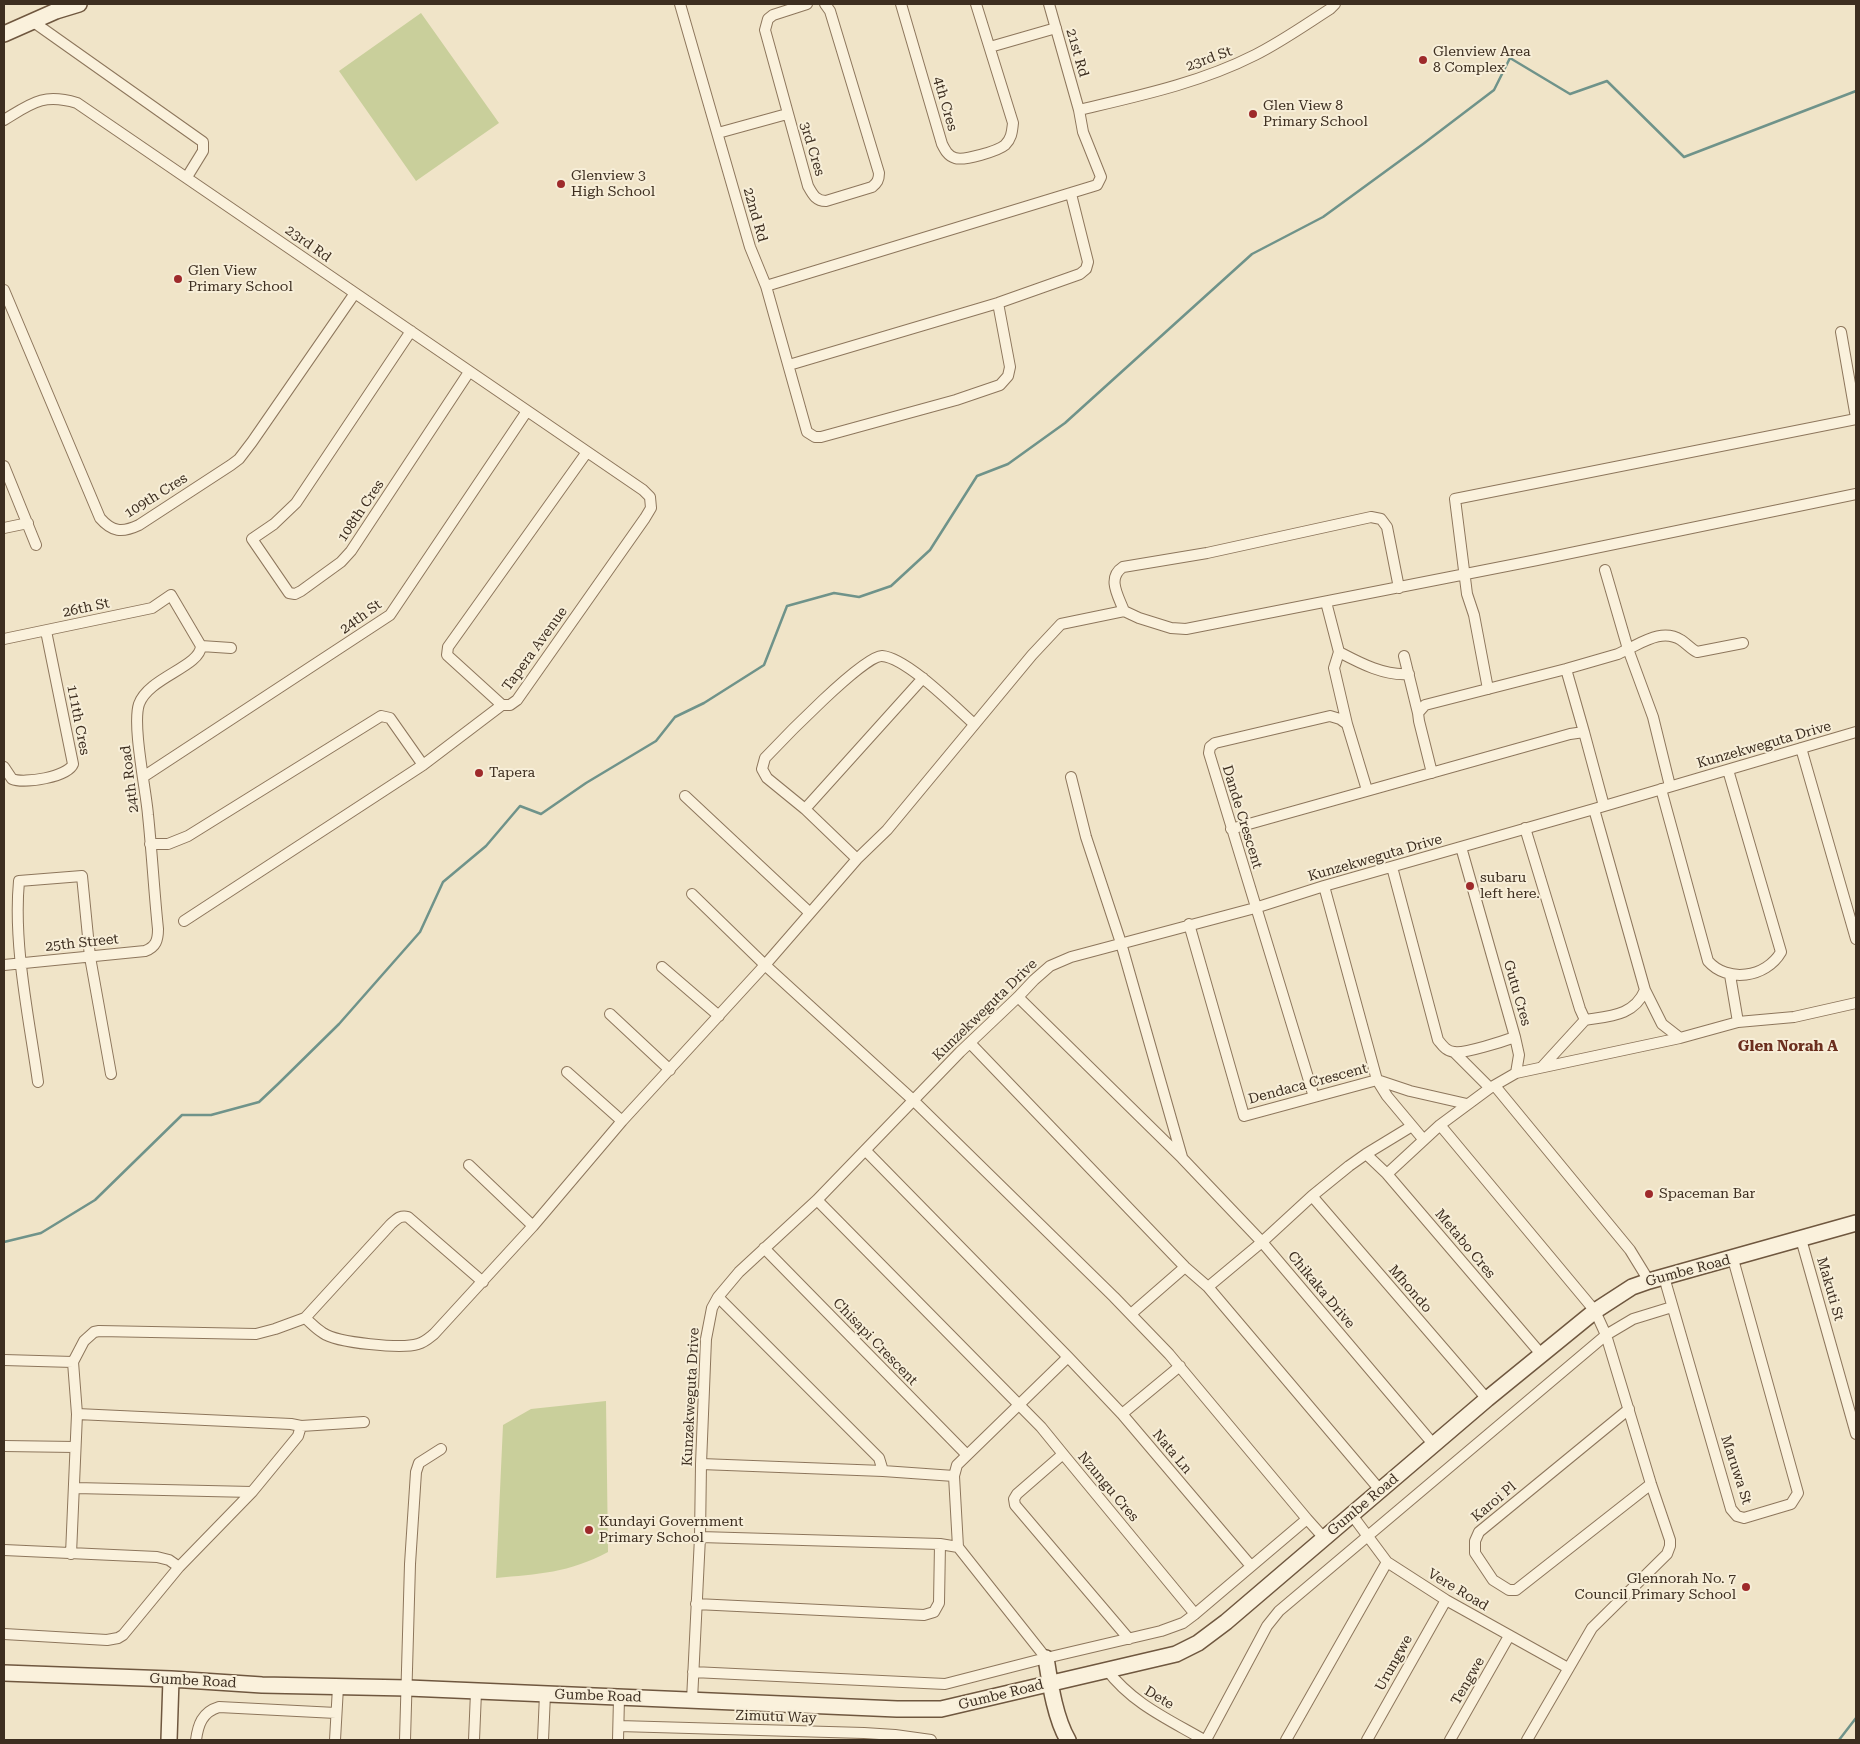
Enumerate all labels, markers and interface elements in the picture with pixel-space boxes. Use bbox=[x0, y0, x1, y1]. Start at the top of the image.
street label: 21st Rd bbox=[1062, 27, 1092, 79]
street label: 23rd St bbox=[1184, 43, 1234, 75]
place label: Glenview Area 8 Complex bbox=[1433, 44, 1531, 76]
marker: Glenview Area 8 Complex bbox=[1417, 54, 1429, 66]
street label: 4th Cres bbox=[929, 75, 961, 133]
place label: Glen View 8 Primary School bbox=[1263, 98, 1368, 130]
marker: Glen View 8 Primary School bbox=[1247, 108, 1259, 120]
street label: 3rd Cres bbox=[796, 120, 828, 178]
place label: Glenview 3 High School bbox=[571, 168, 655, 200]
marker: Glenview 3 High School bbox=[555, 178, 567, 190]
street label: 22nd Rd bbox=[739, 186, 771, 244]
street label: 23rd Rd bbox=[282, 222, 334, 266]
place label: Glen View Primary School bbox=[188, 263, 293, 296]
marker: Glen View Primary School bbox=[172, 273, 184, 285]
street label: 109th Cres bbox=[121, 470, 191, 522]
street label: 108th Cres bbox=[334, 477, 388, 545]
street label: 26th St bbox=[61, 595, 111, 621]
street label: 24th St bbox=[337, 596, 385, 638]
street label: Tapera Avenue bbox=[499, 604, 571, 694]
street label: 111th Cres bbox=[63, 683, 93, 757]
street label: Kunzekweguta Drive bbox=[1695, 718, 1833, 772]
street label: 24th Road bbox=[118, 744, 142, 814]
street label: Dande Crescent bbox=[1218, 763, 1266, 871]
place label: Tapera bbox=[489, 765, 535, 781]
marker: Tapera bbox=[473, 767, 485, 779]
street label: Kunzekweguta Drive bbox=[1306, 831, 1444, 885]
place label: subaru left here. bbox=[1480, 870, 1540, 902]
marker: subaru left here. bbox=[1464, 880, 1476, 892]
street label: 25th Street bbox=[45, 931, 119, 955]
street label: Kunzekweguta Drive bbox=[929, 956, 1041, 1064]
street label: Gutu Cres bbox=[1500, 958, 1534, 1028]
district label: Glen Norah A bbox=[1738, 1038, 1838, 1056]
street label: Dendaca Crescent bbox=[1247, 1060, 1369, 1108]
place label: Spaceman Bar bbox=[1659, 1186, 1755, 1202]
marker: Spaceman Bar bbox=[1643, 1188, 1655, 1200]
street label: Metabo Cres bbox=[1431, 1206, 1499, 1282]
street label: Chikaka Drive bbox=[1284, 1248, 1358, 1332]
street label: Gumbe Road bbox=[1644, 1252, 1732, 1290]
street label: Makuti St bbox=[1813, 1255, 1847, 1323]
street label: Mhondo bbox=[1385, 1262, 1435, 1316]
street label: Chisapi Crescent bbox=[829, 1295, 921, 1389]
street label: Kunzekweguta Drive bbox=[679, 1327, 703, 1467]
street label: Nata Ln bbox=[1149, 1427, 1195, 1477]
street label: Maruwa St bbox=[1717, 1433, 1755, 1507]
street label: Nzungu Cres bbox=[1074, 1449, 1142, 1525]
street label: Gumbe Road bbox=[1324, 1471, 1402, 1539]
street label: Karoi Pl bbox=[1468, 1479, 1520, 1525]
place label: Kundayi Government Primary School bbox=[599, 1514, 744, 1546]
marker: Kundayi Government Primary School bbox=[583, 1524, 595, 1536]
street label: Vere Road bbox=[1425, 1565, 1491, 1615]
place label: Glennorah No. 7 Council Primary School bbox=[1575, 1571, 1736, 1604]
marker: Glennorah No. 7 Council Primary School bbox=[1740, 1581, 1752, 1593]
street label: Urungwe bbox=[1372, 1632, 1416, 1694]
street label: Tengwe bbox=[1448, 1654, 1488, 1708]
street label: Gumbe Road bbox=[149, 1670, 237, 1692]
street label: Gumbe Road bbox=[957, 1676, 1045, 1714]
street label: Dete bbox=[1141, 1683, 1177, 1713]
street label: Gumbe Road bbox=[554, 1686, 642, 1706]
street label: Zimutu Way bbox=[735, 1707, 817, 1727]

